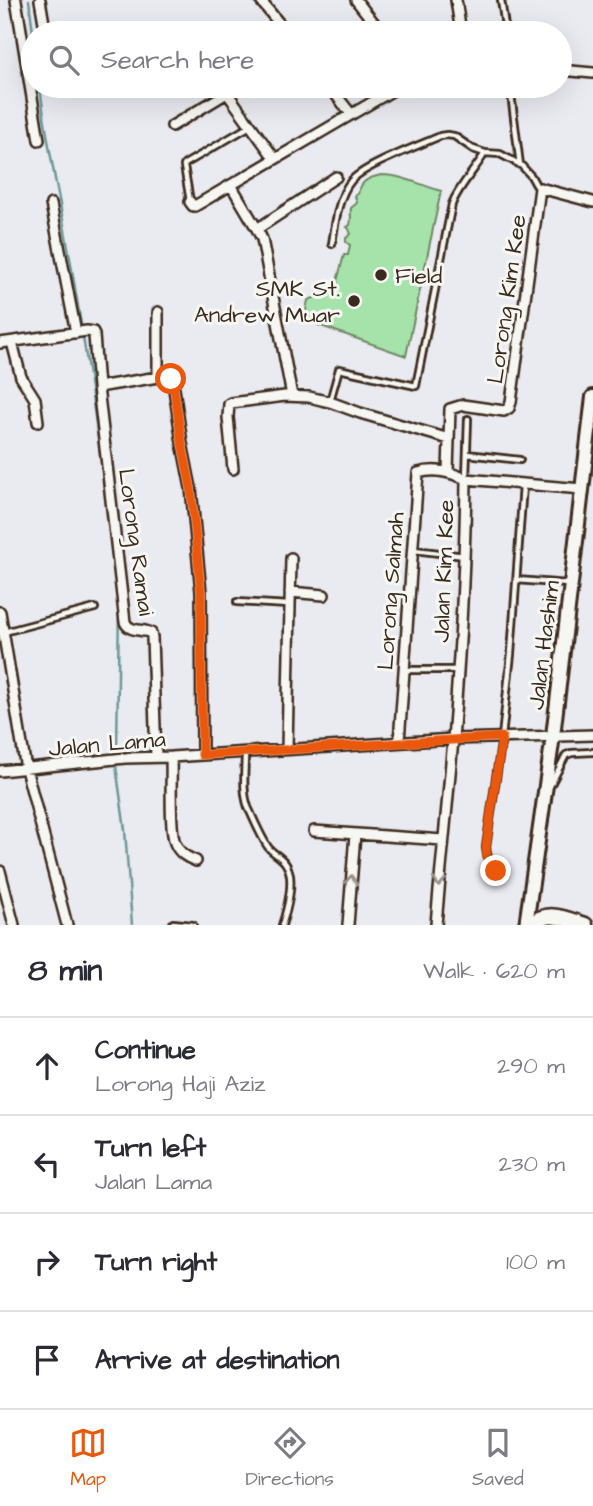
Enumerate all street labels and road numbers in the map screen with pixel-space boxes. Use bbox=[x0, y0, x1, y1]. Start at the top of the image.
street label: Lorong Kim Kee bbox=[479, 213, 536, 386]
street label: Lorong Ramai bbox=[109, 467, 162, 618]
street label: Jalan Kim Kee bbox=[426, 499, 462, 643]
street label: Lorong Salmah bbox=[370, 510, 414, 671]
street label: Jalan Hashim bbox=[520, 579, 568, 712]
street label: Jalan Lama bbox=[47, 723, 167, 765]

